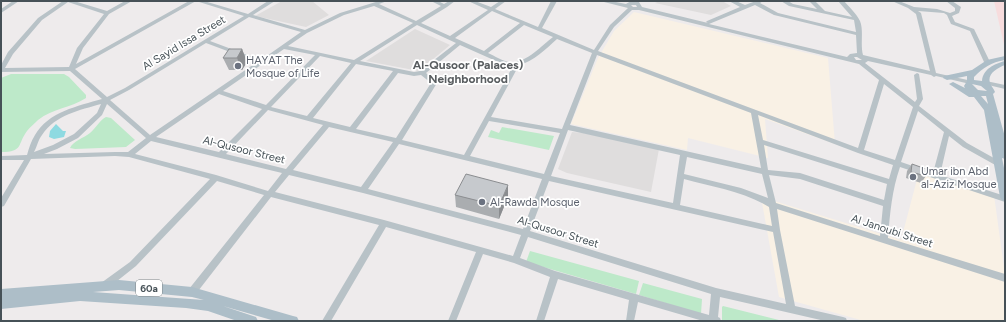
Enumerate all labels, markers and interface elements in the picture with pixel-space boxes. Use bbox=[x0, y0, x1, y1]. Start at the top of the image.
street label: Al Sayid Issa Street bbox=[140, 13, 228, 73]
place label: HAYAT The Mosque of Life bbox=[246, 54, 320, 80]
district label: Al-Qusoor (Palaces) Neighborhood bbox=[413, 58, 524, 86]
marker: HAYAT The Mosque of Life bbox=[233, 61, 243, 71]
street label: Al-Qusoor Street bbox=[202, 133, 286, 167]
place label: Umar ibn Abd al-Aziz Mosque bbox=[921, 165, 996, 191]
marker: Umar ibn Abd al-Aziz Mosque bbox=[908, 172, 918, 182]
place label: Al-Rawda Mosque bbox=[490, 196, 579, 209]
marker: Al-Rawda Mosque bbox=[477, 197, 487, 207]
street label: Al Janoubi Street bbox=[850, 212, 934, 250]
street label: Al-Qusoor Street bbox=[516, 213, 600, 251]
road number: 60a bbox=[136, 280, 162, 296]

